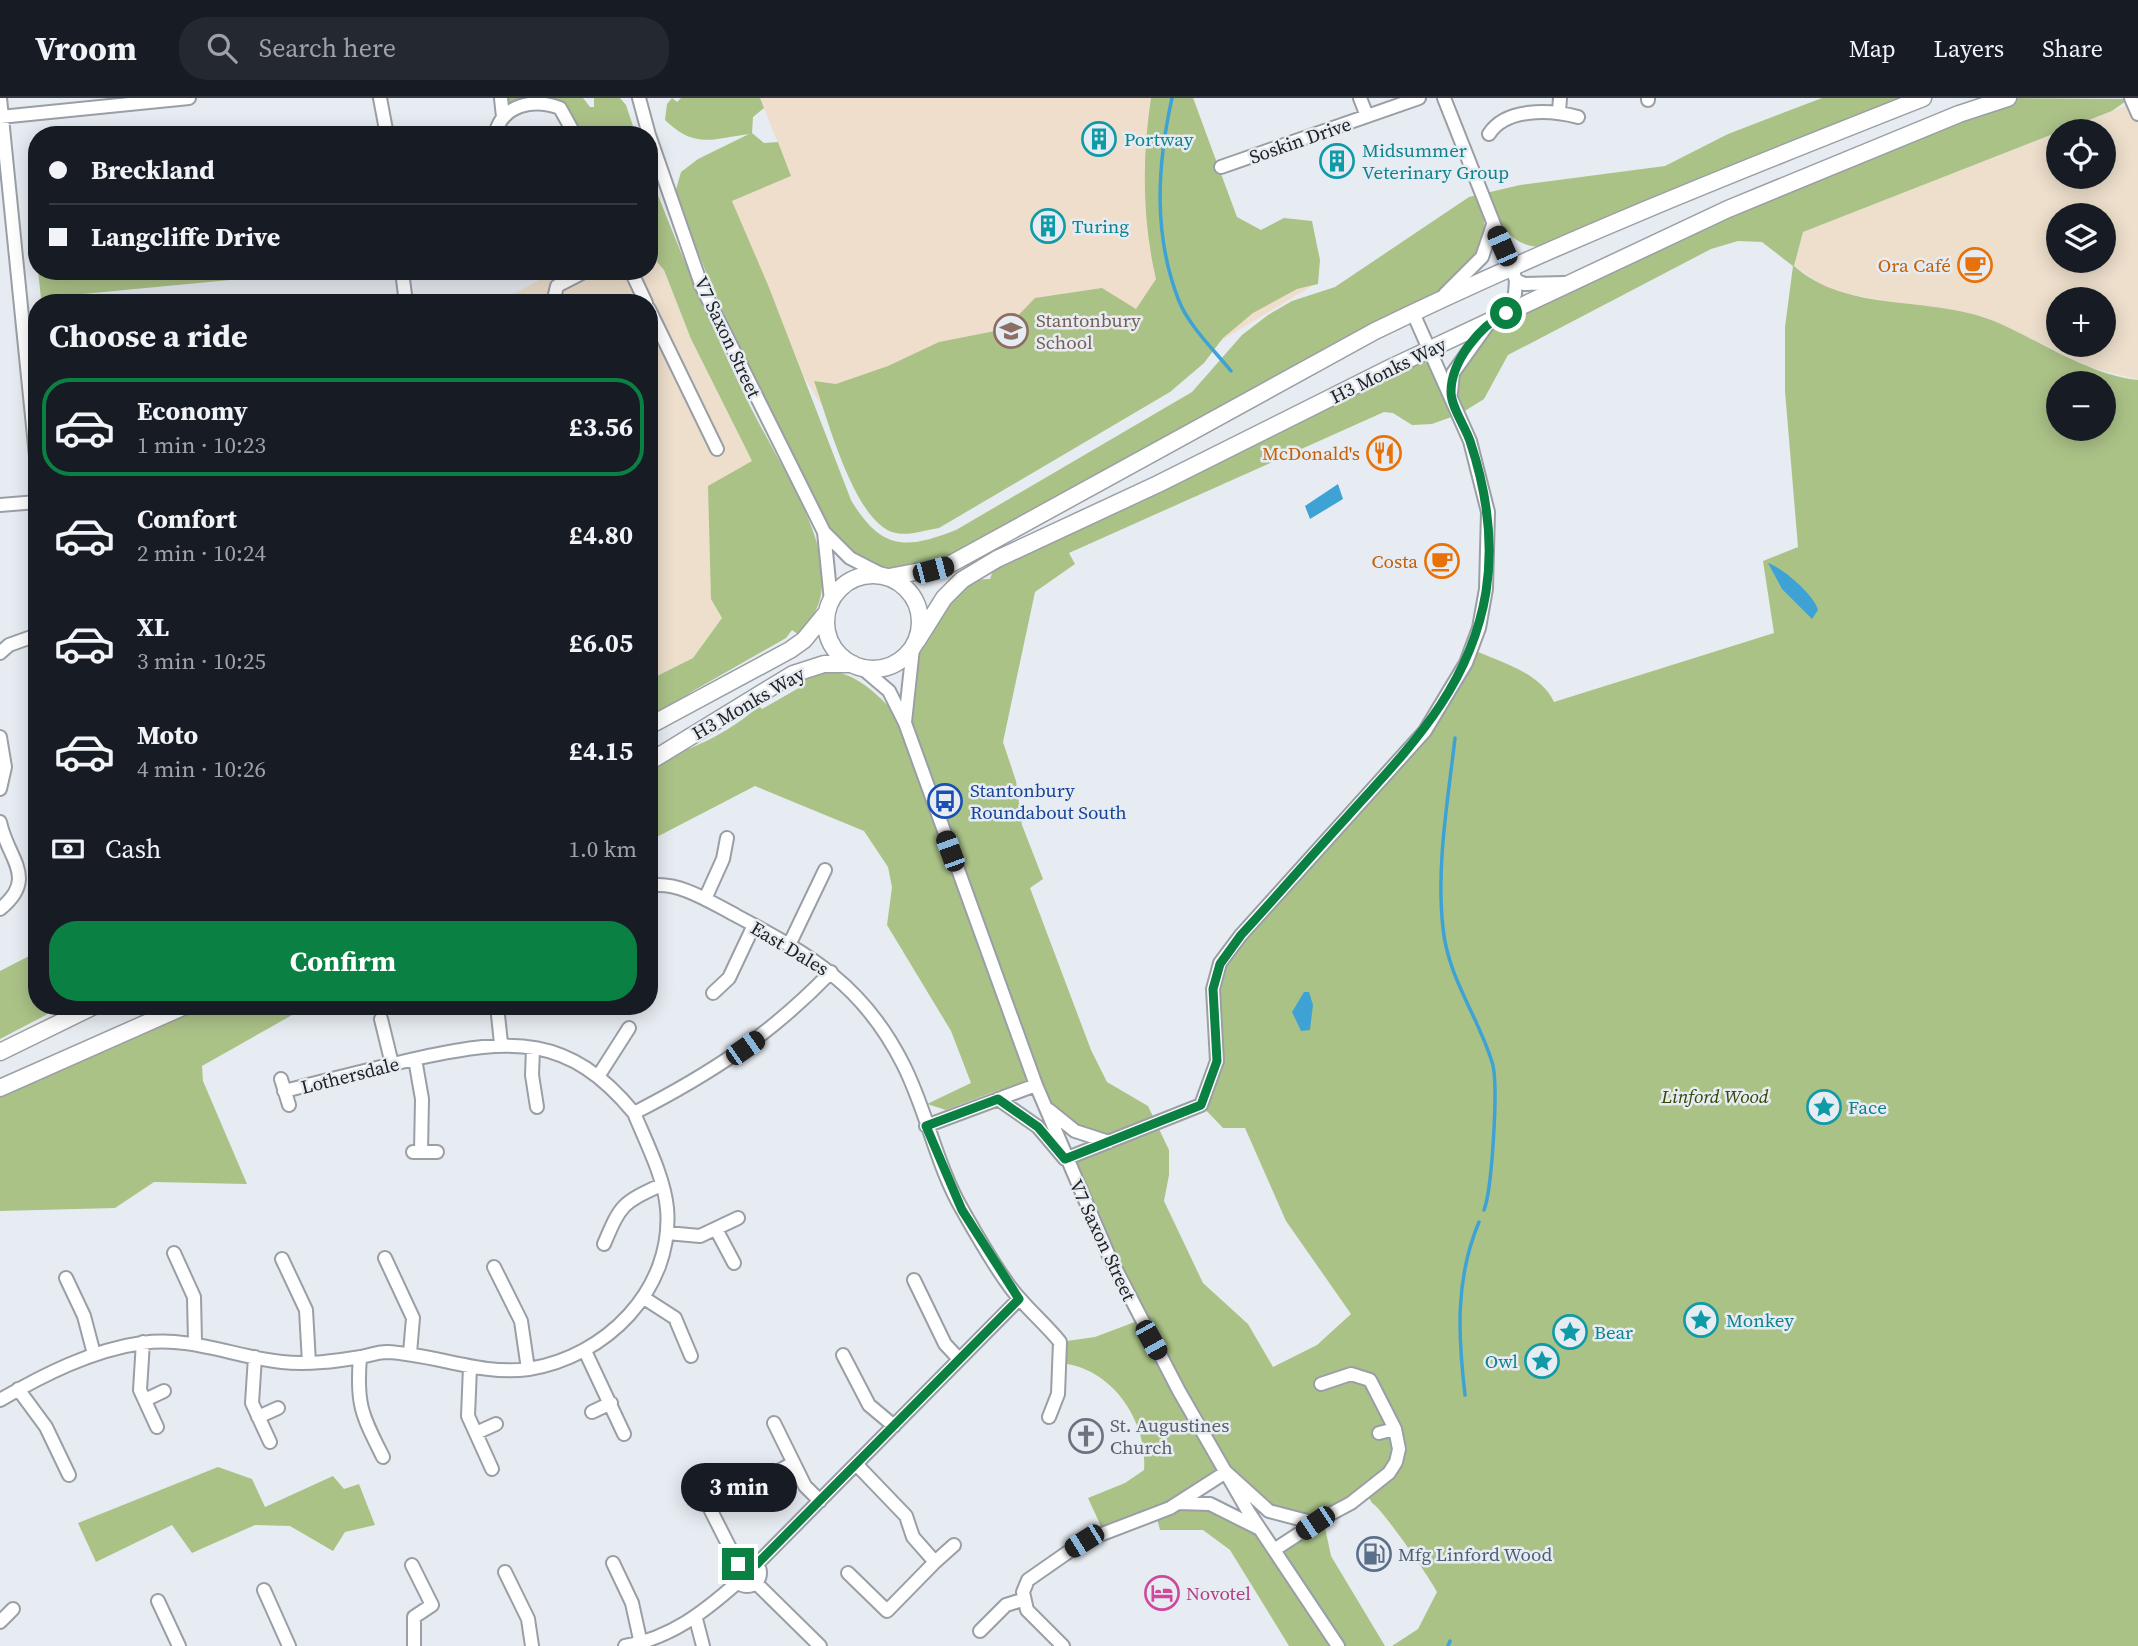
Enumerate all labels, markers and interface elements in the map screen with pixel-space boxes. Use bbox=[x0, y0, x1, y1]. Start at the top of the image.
search box bbox=[179, 17, 669, 80]
text: Vroom bbox=[35, 26, 137, 71]
icon: search bbox=[203, 29, 241, 67]
text: Search here bbox=[259, 30, 396, 66]
text: Map bbox=[1849, 32, 1896, 65]
text: Layers bbox=[1934, 32, 2004, 65]
text: Share bbox=[2042, 32, 2103, 65]
street label: Soskin Drive bbox=[1246, 110, 1354, 170]
map controls bbox=[2046, 119, 2116, 441]
button: locate bbox=[2046, 119, 2116, 189]
building icon: Portway bbox=[1080, 120, 1118, 158]
place label: Portway bbox=[1124, 126, 1194, 152]
place label: Midsummer Veterinary Group bbox=[1362, 137, 1509, 185]
building icon: Midsummer Veterinary Group bbox=[1318, 142, 1356, 180]
text: Breckland bbox=[91, 152, 215, 188]
button: layers bbox=[2046, 203, 2116, 273]
building icon: Turing bbox=[1029, 207, 1067, 245]
place label: Turing bbox=[1072, 213, 1129, 239]
text: Langcliffe Drive bbox=[91, 219, 280, 255]
car bbox=[1484, 223, 1521, 269]
cafe icon: Ora Café bbox=[1956, 246, 1994, 284]
place label: Ora Café bbox=[1878, 252, 1951, 278]
street label: V7 Saxon Street bbox=[688, 272, 768, 403]
button: + bbox=[2046, 287, 2116, 357]
route start bbox=[1490, 297, 1522, 329]
place label: Stantonbury School bbox=[1036, 307, 1141, 355]
school or university icon: Stantonbury School bbox=[992, 312, 1030, 350]
text: Choose a ride bbox=[49, 314, 248, 358]
street label: H3 Monks Way bbox=[1326, 331, 1451, 409]
button: − bbox=[2046, 371, 2116, 441]
text: Economy bbox=[137, 393, 248, 429]
icon: car bbox=[53, 396, 116, 459]
text: £3.56 bbox=[569, 409, 633, 445]
text: 1 min · 10:23 bbox=[137, 429, 266, 461]
restaurant icon: McDonald's bbox=[1365, 434, 1403, 472]
place label: McDonald's bbox=[1262, 440, 1360, 466]
text: Comfort bbox=[137, 501, 237, 537]
icon: car bbox=[53, 504, 116, 567]
text: £4.80 bbox=[569, 517, 633, 553]
text: 2 min · 10:24 bbox=[137, 537, 266, 569]
cafe icon: Costa bbox=[1423, 542, 1461, 580]
place label: Costa bbox=[1371, 548, 1418, 574]
car bbox=[910, 554, 957, 586]
text: XL bbox=[137, 609, 169, 645]
icon: car bbox=[53, 612, 116, 675]
text: £6.05 bbox=[569, 625, 633, 661]
text: 3 min · 10:25 bbox=[137, 645, 266, 677]
street label: H3 Monks Way bbox=[687, 660, 809, 746]
text: Moto bbox=[137, 717, 198, 753]
icon: car bbox=[53, 720, 116, 783]
text: £4.15 bbox=[569, 733, 633, 769]
text: 4 min · 10:26 bbox=[137, 753, 266, 785]
place label: Stantonbury Roundabout South bbox=[970, 777, 1127, 825]
bus stop icon: Stantonbury Roundabout South bbox=[926, 782, 964, 820]
car bbox=[933, 828, 968, 874]
icon: cash bbox=[49, 830, 87, 868]
text: Cash bbox=[105, 831, 161, 867]
text: 1.0 km bbox=[568, 833, 637, 865]
street label: East Dales bbox=[746, 915, 834, 981]
button: Confirm bbox=[49, 921, 637, 1001]
car bbox=[722, 1027, 769, 1069]
street label: Lothersdale bbox=[298, 1050, 402, 1100]
park label: Linford Wood bbox=[1660, 1083, 1769, 1109]
place icon: Face bbox=[1805, 1088, 1843, 1126]
place label: Face bbox=[1848, 1094, 1887, 1120]
street label: V7 Saxon Street bbox=[1063, 1175, 1143, 1306]
place icon: Monkey bbox=[1682, 1301, 1720, 1339]
place label: Monkey bbox=[1726, 1307, 1794, 1333]
place icon: Bear bbox=[1551, 1313, 1589, 1351]
car bbox=[1132, 1317, 1171, 1363]
place label: Bear bbox=[1594, 1319, 1633, 1345]
place icon: Owl bbox=[1523, 1342, 1561, 1380]
place label: Owl bbox=[1485, 1348, 1518, 1374]
place label: St. Augustines Church bbox=[1110, 1412, 1229, 1460]
church icon: St. Augustines Church bbox=[1067, 1417, 1105, 1455]
callout: 3 min bbox=[680, 1462, 796, 1512]
text: 3 min bbox=[709, 1471, 769, 1503]
car bbox=[1292, 1503, 1339, 1543]
car bbox=[1061, 1521, 1108, 1561]
fuel station icon: Mfg Linford Wood bbox=[1355, 1535, 1393, 1573]
place label: Mfg Linford Wood bbox=[1398, 1541, 1552, 1567]
route end bbox=[722, 1548, 754, 1580]
hotel icon: Novotel bbox=[1143, 1574, 1181, 1612]
place label: Novotel bbox=[1186, 1580, 1251, 1606]

